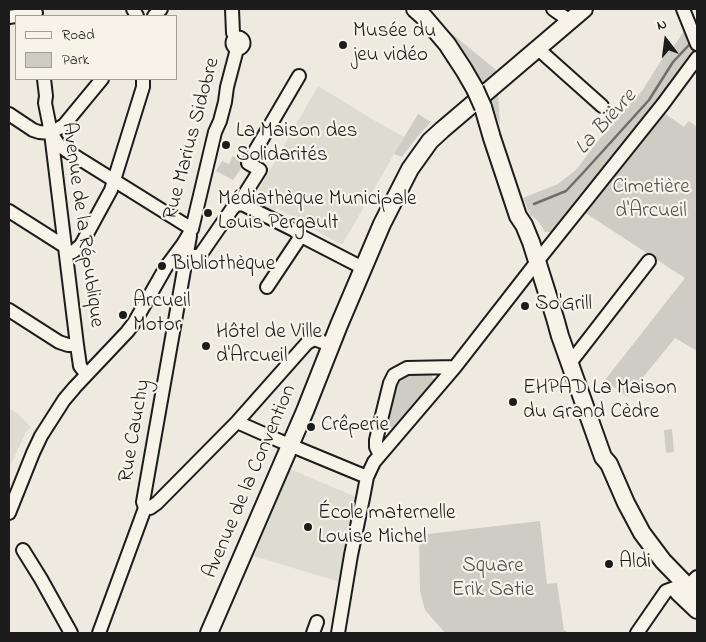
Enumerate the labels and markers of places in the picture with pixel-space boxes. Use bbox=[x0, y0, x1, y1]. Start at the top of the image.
place label: Musée du jeu vidéo bbox=[353, 20, 436, 70]
marker: Musée du jeu vidéo bbox=[337, 39, 349, 51]
place label: La Maison des Solidarités bbox=[236, 120, 357, 170]
marker: La Maison des Solidarités bbox=[220, 139, 232, 151]
place label: Médiathèque Municipale Louis Pergault bbox=[218, 188, 416, 238]
marker: Médiathèque Municipale Louis Pergault bbox=[202, 207, 214, 219]
place label: Bibliothèque bbox=[172, 253, 275, 279]
marker: Bibliothèque bbox=[156, 260, 168, 272]
place label: Arcueil Motor bbox=[133, 290, 190, 340]
place label: So'Grill bbox=[535, 293, 592, 319]
marker: So'Grill bbox=[519, 300, 531, 312]
marker: Arcueil Motor bbox=[117, 309, 129, 321]
place label: Hôtel de Ville d'Arcueil bbox=[216, 321, 322, 371]
marker: Hôtel de Ville d'Arcueil bbox=[200, 340, 212, 352]
place label: EHPAD La Maison du Grand Cèdre bbox=[523, 377, 677, 427]
marker: EHPAD La Maison du Grand Cèdre bbox=[507, 396, 519, 408]
place label: Crêperie bbox=[321, 414, 389, 440]
marker: Crêperie bbox=[305, 421, 317, 433]
place label: École maternelle Louise Michel bbox=[318, 502, 455, 552]
marker: École maternelle Louise Michel bbox=[302, 521, 314, 533]
place label: Aldi bbox=[619, 551, 651, 577]
marker: Aldi bbox=[603, 558, 615, 570]

